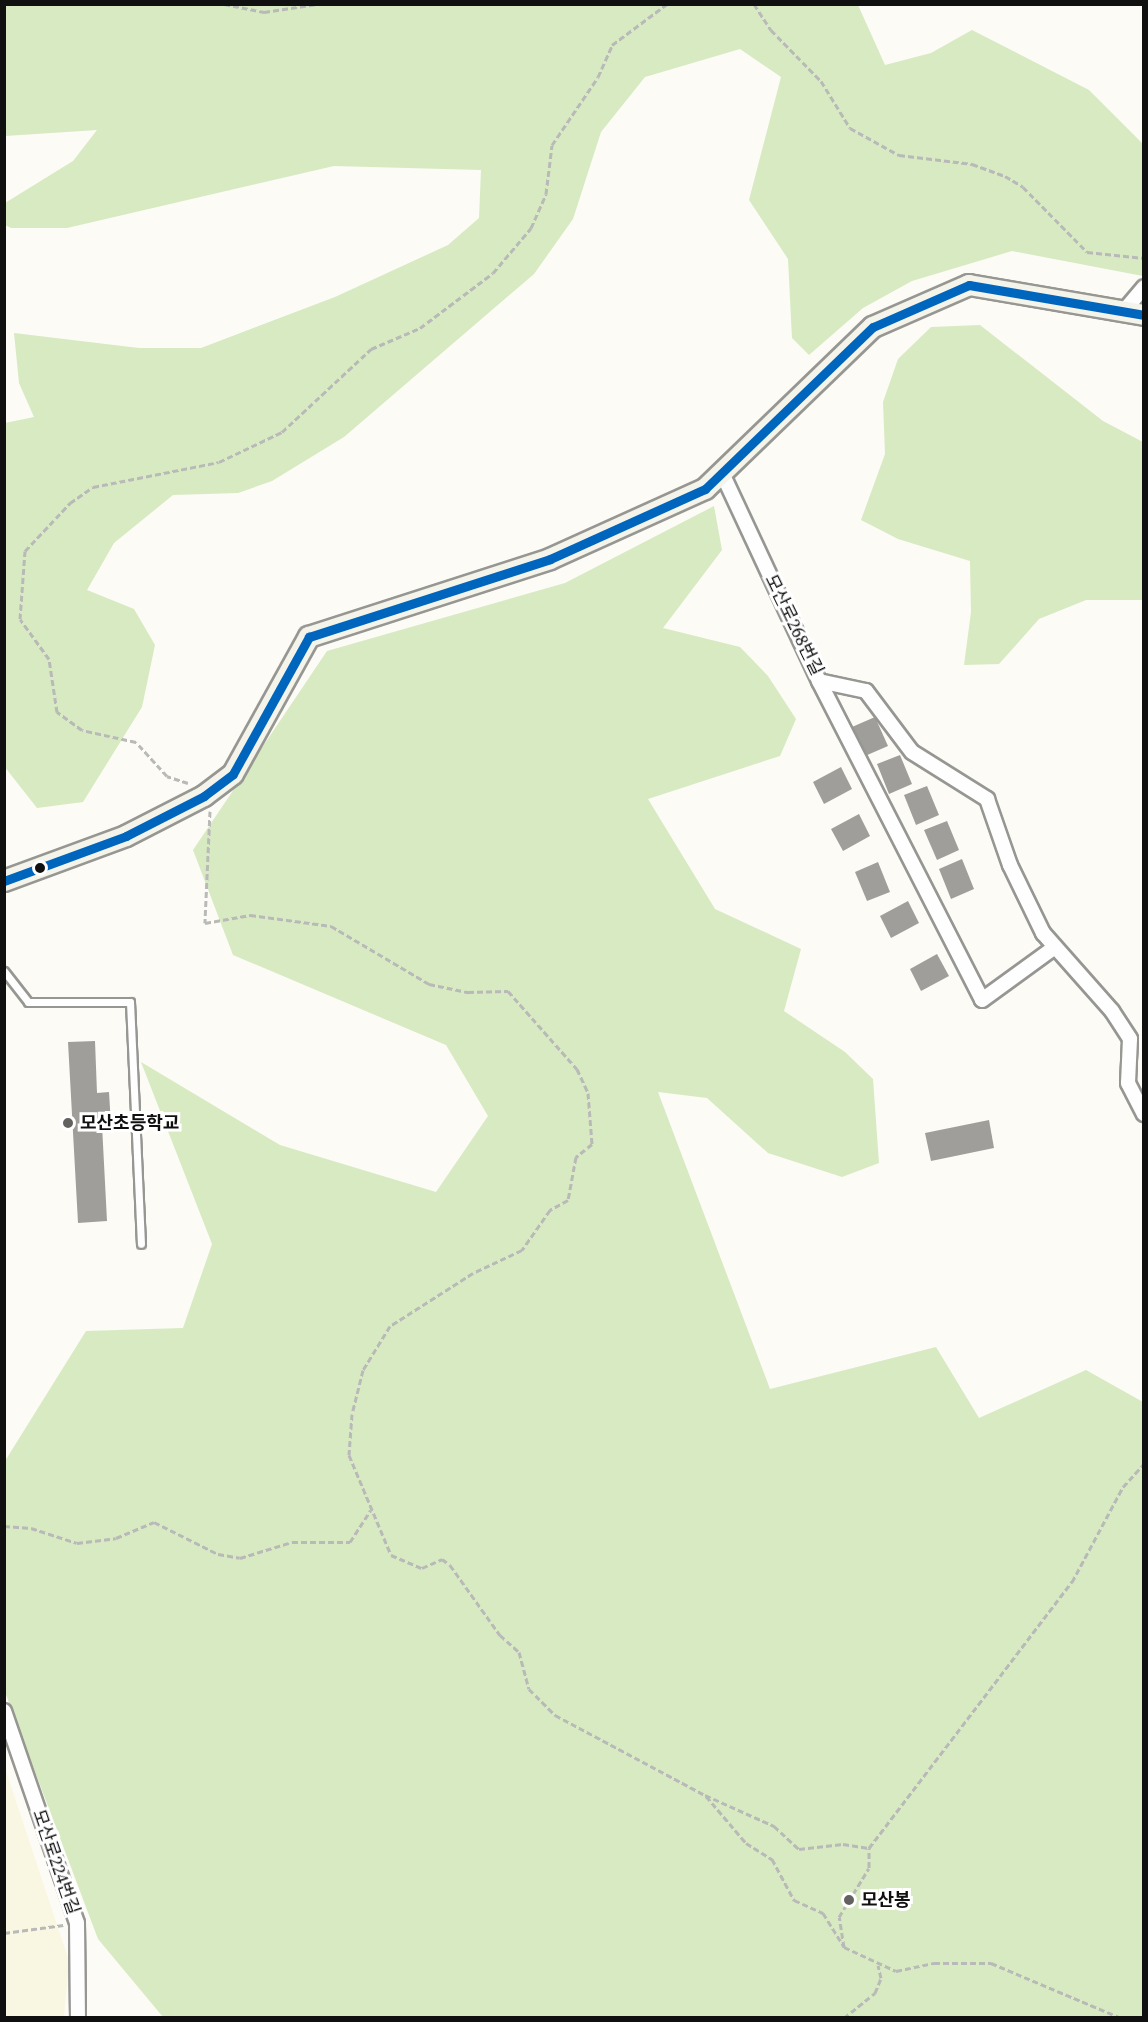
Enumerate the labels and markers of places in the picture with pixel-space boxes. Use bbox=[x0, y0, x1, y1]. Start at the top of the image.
unlabelled marker bbox=[34, 862, 46, 874]
place label: 모산초등학교 bbox=[80, 1112, 179, 1134]
marker: 모산초등학교 bbox=[61, 1116, 75, 1130]
place label: 모산봉 bbox=[861, 1889, 911, 1911]
marker: 모산봉 bbox=[842, 1893, 856, 1907]

